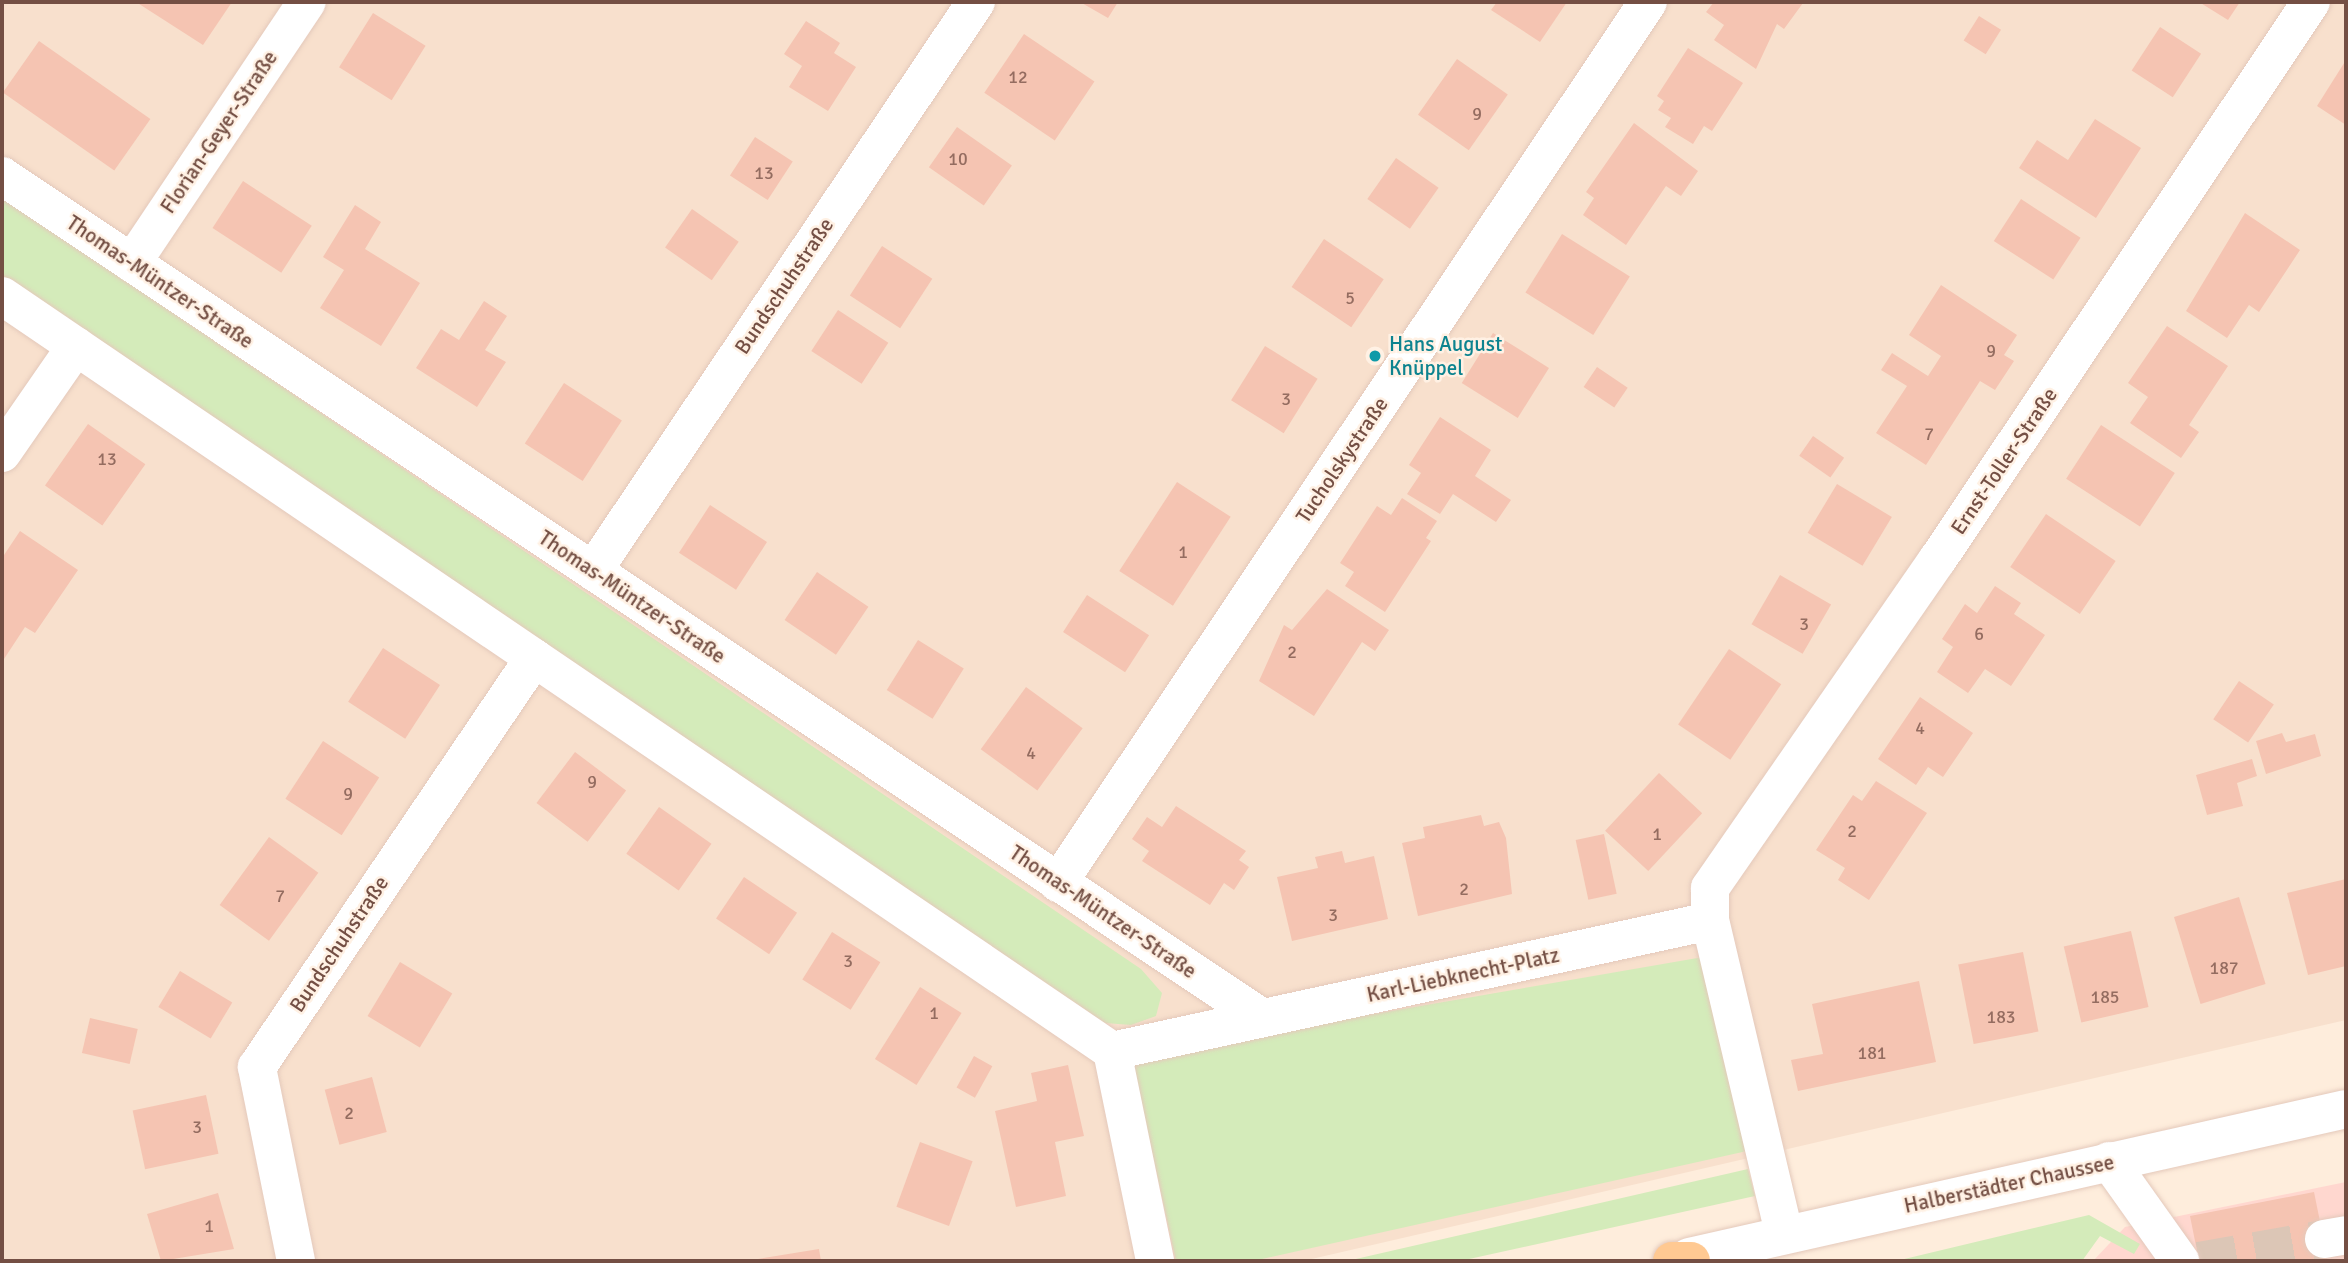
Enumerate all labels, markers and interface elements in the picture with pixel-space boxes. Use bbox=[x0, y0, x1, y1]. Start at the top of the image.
street label: Florian-Geyer-Straße bbox=[155, 46, 283, 218]
house number: 12 bbox=[1008, 66, 1028, 88]
house number: 9 bbox=[1472, 103, 1482, 125]
house number: 10 bbox=[948, 148, 968, 170]
house number: 13 bbox=[754, 162, 774, 184]
street label: Thomas-Müntzer-Straße bbox=[62, 210, 258, 354]
street label: Bundschuhstraße bbox=[729, 213, 839, 359]
house number: 5 bbox=[1345, 287, 1355, 309]
place label: Hans August Knüppel bbox=[1389, 331, 1502, 381]
house number: 9 bbox=[1986, 340, 1996, 362]
marker: Hans August Knüppel bbox=[1367, 348, 1383, 364]
street label: Ernst-Toller-Straße bbox=[1946, 383, 2062, 539]
house number: 3 bbox=[1281, 388, 1291, 410]
street label: Tucholskystraße bbox=[1291, 392, 1393, 528]
house number: 7 bbox=[1924, 423, 1934, 445]
house number: 13 bbox=[97, 448, 117, 470]
street label: Thomas-Müntzer-Straße bbox=[534, 525, 730, 669]
house number: 1 bbox=[1178, 541, 1188, 563]
house number: 3 bbox=[1799, 613, 1809, 635]
house number: 6 bbox=[1974, 623, 1984, 645]
house number: 2 bbox=[1287, 641, 1297, 663]
house number: 4 bbox=[1915, 717, 1925, 739]
house number: 4 bbox=[1026, 742, 1036, 764]
house number: 9 bbox=[587, 771, 597, 793]
house number: 9 bbox=[343, 783, 353, 805]
house number: 2 bbox=[1847, 820, 1857, 842]
house number: 1 bbox=[1652, 823, 1662, 845]
street label: Thomas-Müntzer-Straße bbox=[1005, 840, 1201, 984]
street label: Bundschuhstraße bbox=[284, 871, 394, 1017]
house number: 2 bbox=[1459, 878, 1469, 900]
house number: 7 bbox=[275, 885, 285, 907]
house number: 3 bbox=[1328, 904, 1338, 926]
street label: Karl-Liebknecht-Platz bbox=[1364, 942, 1562, 1008]
house number: 3 bbox=[843, 950, 853, 972]
house number: 187 bbox=[2209, 957, 2239, 979]
house number: 185 bbox=[2090, 986, 2120, 1008]
house number: 1 bbox=[929, 1002, 939, 1024]
house number: 183 bbox=[1986, 1006, 2016, 1028]
house number: 181 bbox=[1857, 1042, 1887, 1064]
house number: 2 bbox=[344, 1102, 354, 1124]
house number: 3 bbox=[192, 1116, 202, 1138]
street label: Halberstädter Chaussee bbox=[1902, 1149, 2116, 1219]
house number: 1 bbox=[204, 1215, 214, 1237]

